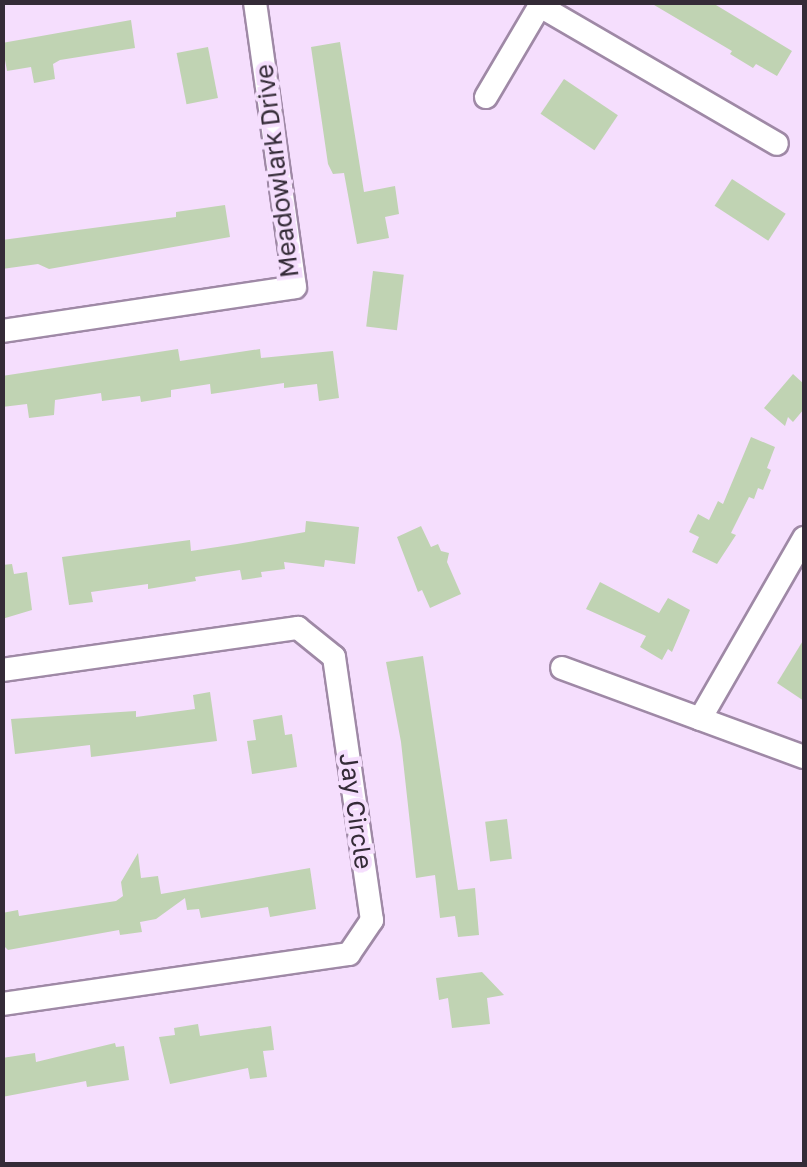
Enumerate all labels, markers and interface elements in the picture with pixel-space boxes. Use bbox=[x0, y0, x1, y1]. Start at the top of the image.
street label: Meadowlark Drive bbox=[249, 63, 305, 279]
street label: Jay Circle bbox=[333, 751, 379, 871]

